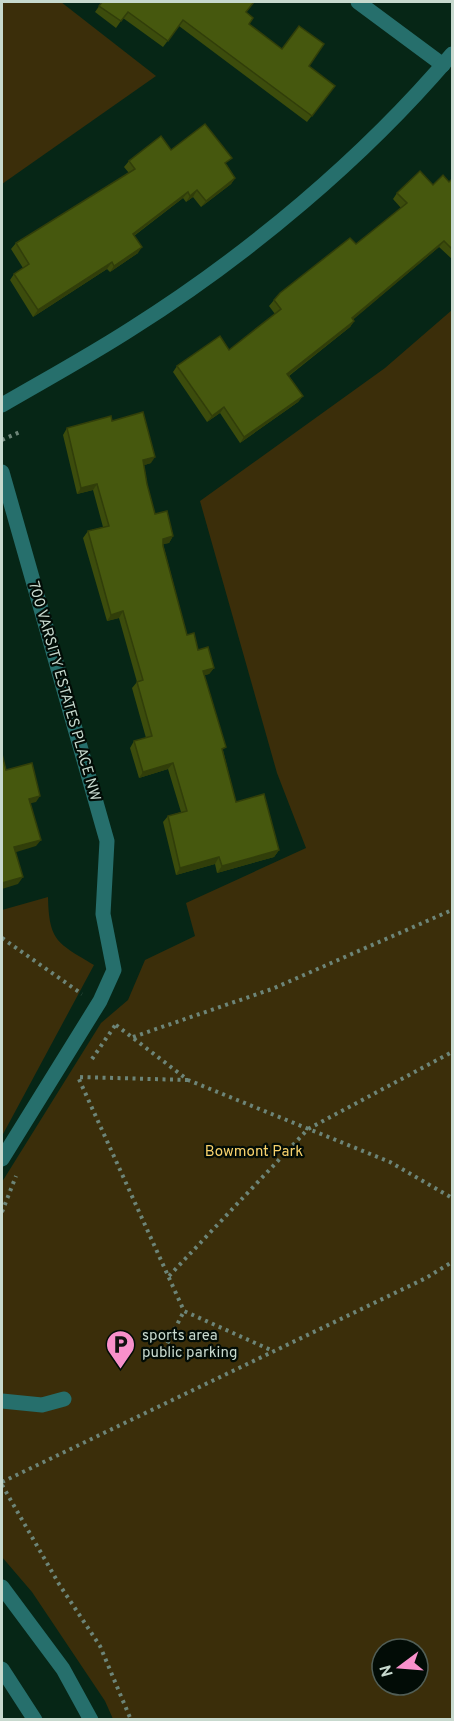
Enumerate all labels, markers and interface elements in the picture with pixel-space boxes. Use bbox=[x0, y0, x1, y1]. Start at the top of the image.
street label: 700 VARSITY ESTATES PLACE NW bbox=[23, 579, 104, 803]
park label: Bowmont Park bbox=[205, 1143, 303, 1162]
place label: sports area public parking bbox=[142, 1327, 238, 1363]
parking icon: sports area public parking bbox=[105, 1328, 137, 1370]
north arrow bbox=[370, 1637, 430, 1697]
text: N bbox=[376, 1662, 399, 1679]

